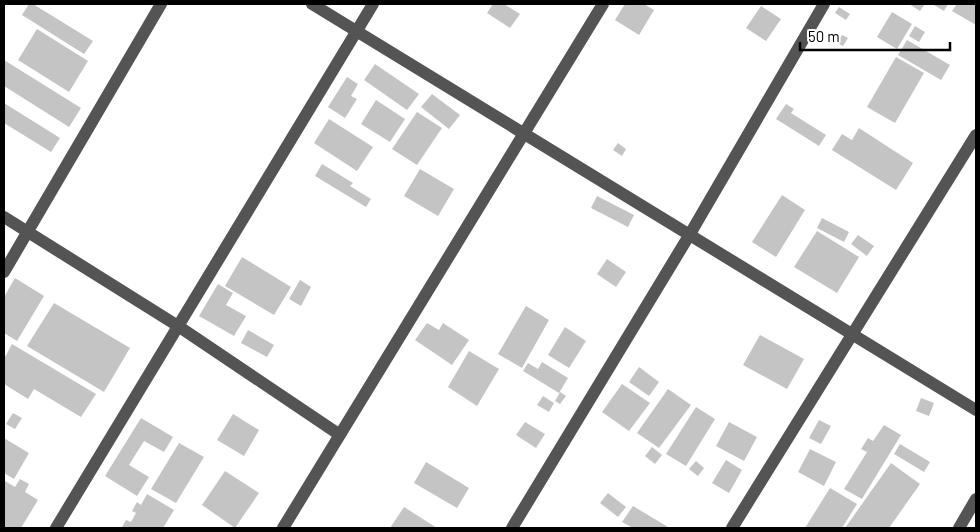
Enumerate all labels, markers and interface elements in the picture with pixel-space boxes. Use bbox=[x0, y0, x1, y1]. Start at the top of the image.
scale bar bbox=[800, 20, 950, 52]
text: 50 m bbox=[808, 27, 840, 45]

